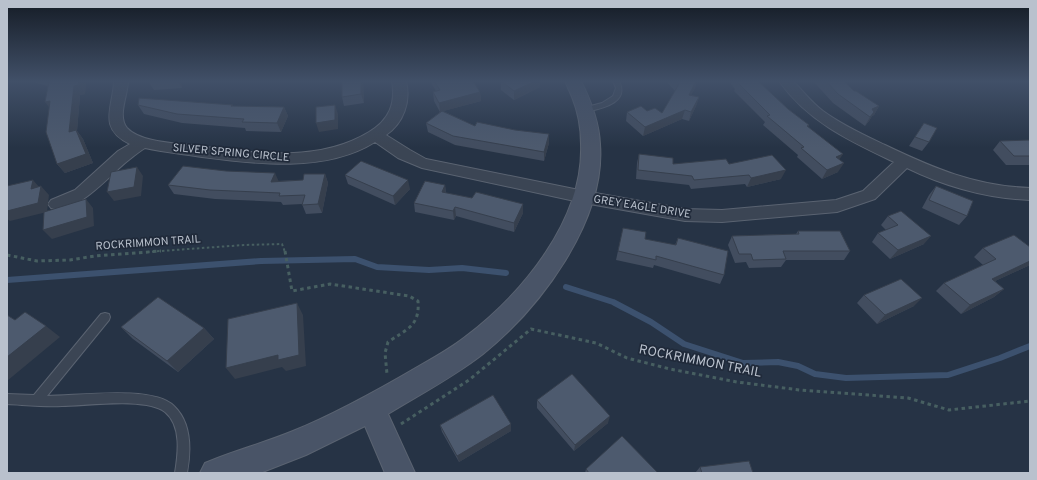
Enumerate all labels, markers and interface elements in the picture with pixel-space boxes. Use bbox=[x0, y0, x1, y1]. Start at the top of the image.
street label: SILVER SPRING CIRCLE bbox=[172, 141, 290, 165]
street label: GREY EAGLE DRIVE bbox=[592, 192, 692, 222]
street label: ROCKRIMMON TRAIL bbox=[95, 232, 201, 254]
street label: ROCKRIMMON TRAIL bbox=[637, 342, 763, 382]

